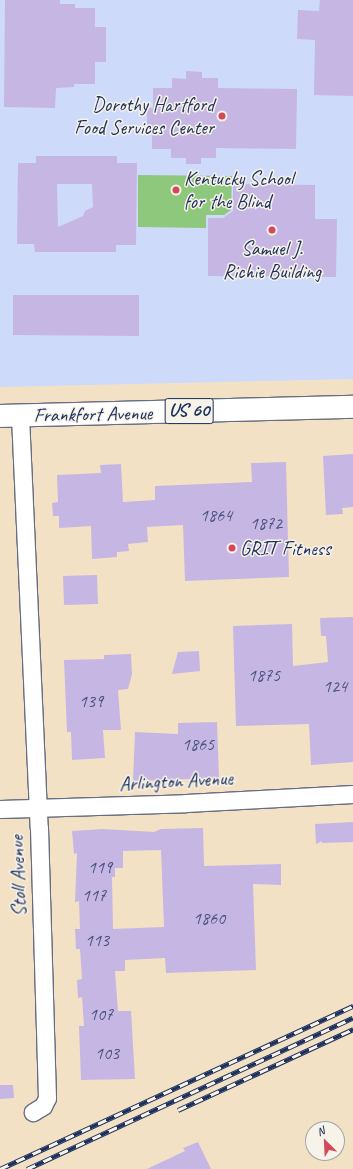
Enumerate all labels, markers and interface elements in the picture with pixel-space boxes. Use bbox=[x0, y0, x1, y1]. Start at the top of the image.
place label: Dorothy Hartford Food Services Center bbox=[74, 92, 214, 139]
marker: Dorothy Hartford Food Services Center bbox=[217, 111, 227, 121]
place label: Kentucky School for the Blind bbox=[184, 166, 292, 213]
marker: Kentucky School for the Blind bbox=[171, 185, 181, 195]
marker: Samuel J. Richie Building bbox=[267, 225, 277, 235]
place label: Samuel J. Richie Building bbox=[223, 236, 321, 283]
road number: US 60 bbox=[164, 394, 214, 428]
street label: Frankfort Avenue bbox=[34, 401, 152, 427]
house number: 1864 bbox=[200, 504, 232, 526]
house number: 1872 bbox=[250, 512, 282, 534]
place label: GRIT Fitness bbox=[240, 536, 330, 560]
marker: GRIT Fitness bbox=[227, 543, 237, 553]
house number: 1875 bbox=[248, 664, 280, 686]
house number: 124 bbox=[323, 675, 347, 697]
house number: 139 bbox=[79, 690, 103, 712]
house number: 1865 bbox=[182, 733, 214, 755]
street label: Arlington Avenue bbox=[119, 766, 233, 796]
street label: Stoll Avenue bbox=[5, 835, 31, 917]
house number: 119 bbox=[88, 856, 112, 878]
house number: 117 bbox=[82, 884, 106, 906]
house number: 1860 bbox=[193, 907, 225, 929]
house number: 113 bbox=[85, 929, 109, 951]
house number: 107 bbox=[89, 1003, 113, 1025]
house number: 103 bbox=[95, 1042, 119, 1064]
north arrow bbox=[305, 1121, 345, 1161]
text: N bbox=[315, 1123, 326, 1139]

